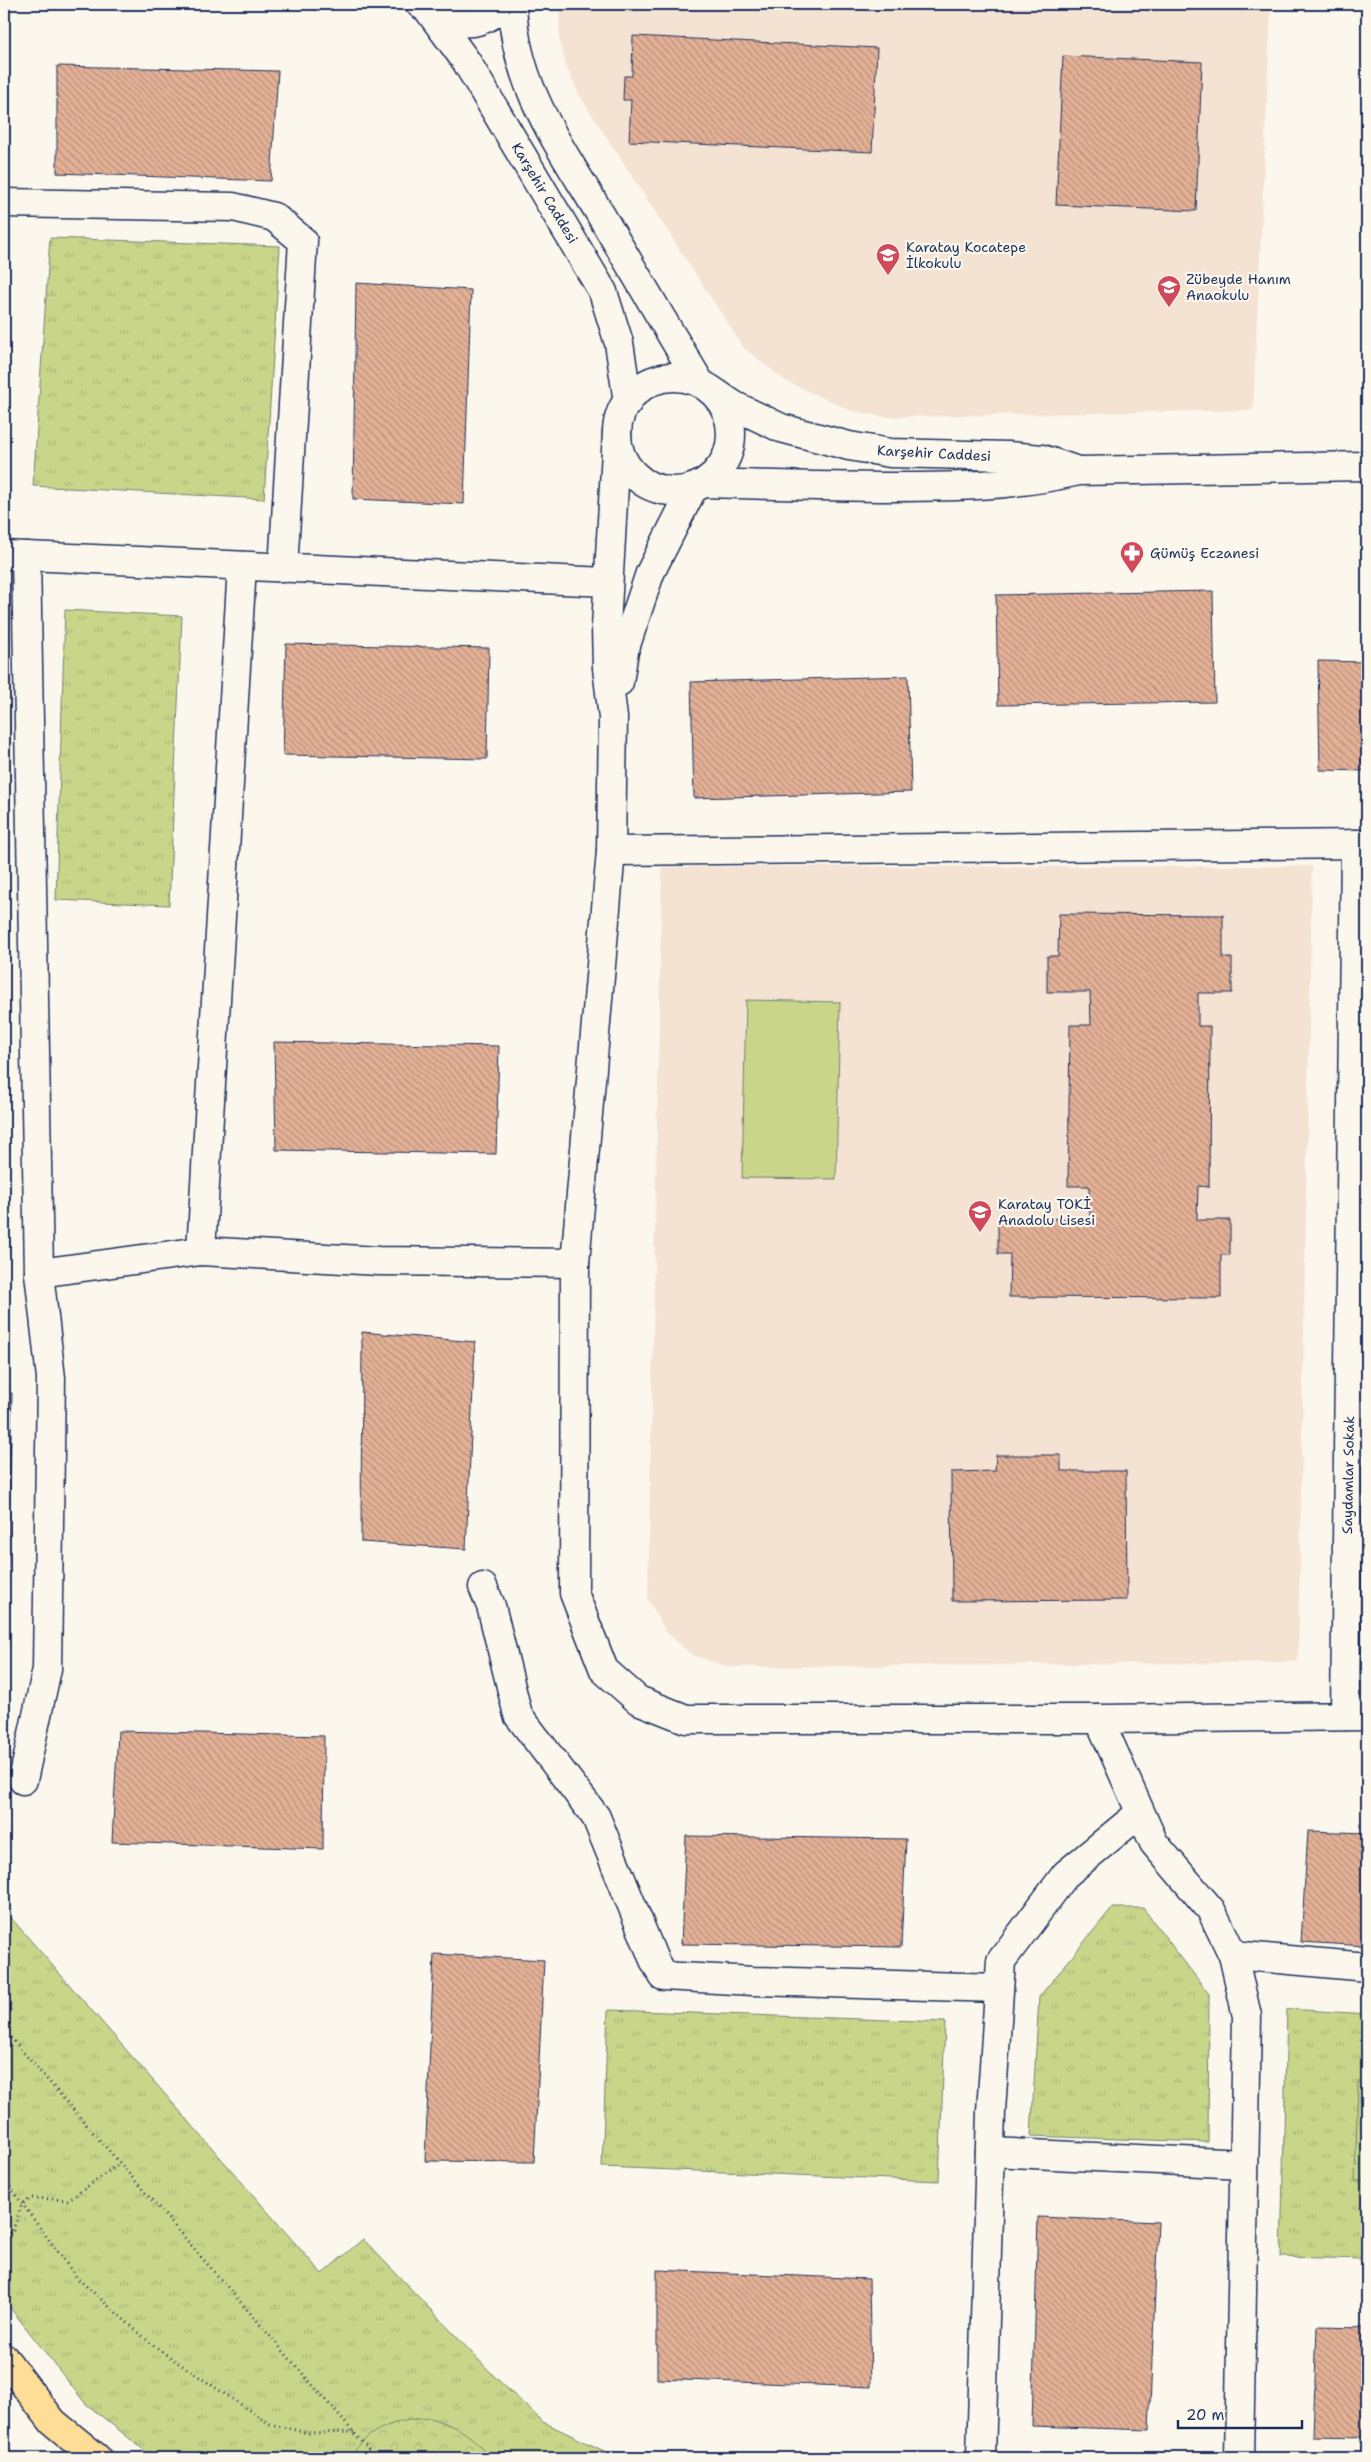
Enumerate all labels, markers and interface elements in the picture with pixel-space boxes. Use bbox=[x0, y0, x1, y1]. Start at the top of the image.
street label: Karşehir Caddesi bbox=[508, 139, 582, 247]
place label: Karatay Kocatepe İlkokulu bbox=[906, 238, 1026, 272]
school or university icon: Karatay Kocatepe İlkokulu bbox=[875, 242, 901, 276]
place label: Zübeyde Hanım Anaokulu bbox=[1186, 270, 1291, 304]
school or university icon: Zübeyde Hanım Anaokulu bbox=[1156, 274, 1182, 308]
street label: Karşehir Caddesi bbox=[876, 441, 992, 465]
pharmacy icon: Gümüş Eczanesi bbox=[1119, 540, 1145, 574]
place label: Gümüş Eczanesi bbox=[1150, 544, 1259, 562]
place label: Karatay TOKİ Anadolu Lisesi bbox=[998, 1195, 1095, 1229]
school or university icon: Karatay TOKİ Anadolu Lisesi bbox=[967, 1199, 993, 1233]
street label: Saydamlar Sokak bbox=[1338, 1416, 1358, 1534]
scale bar bbox=[1178, 2397, 1302, 2429]
text: 20 m bbox=[1186, 2405, 1225, 2425]

